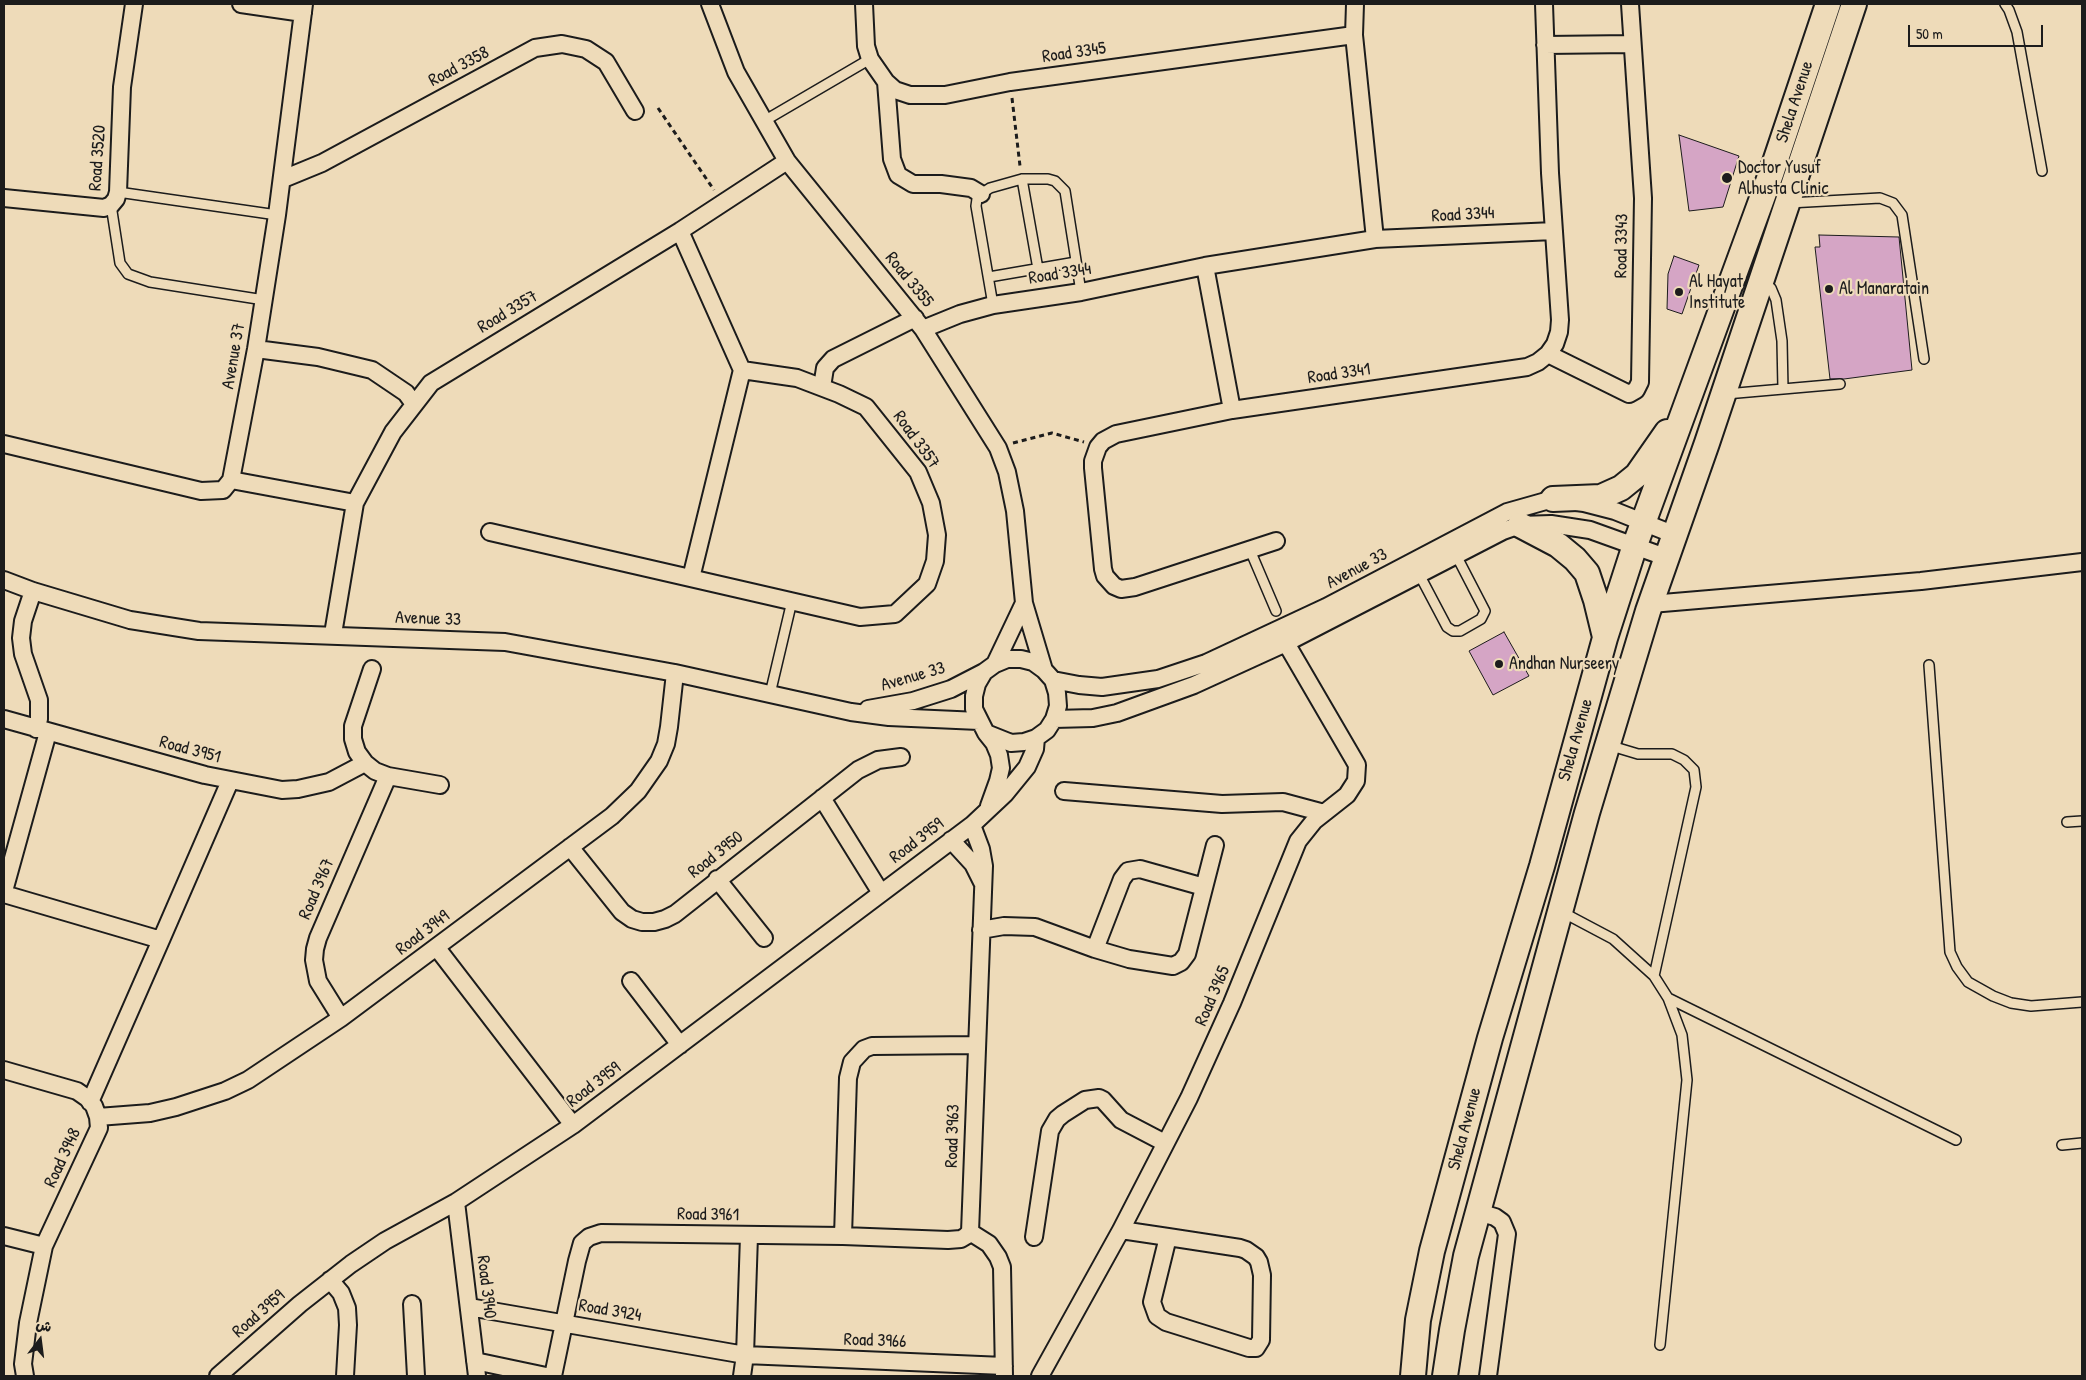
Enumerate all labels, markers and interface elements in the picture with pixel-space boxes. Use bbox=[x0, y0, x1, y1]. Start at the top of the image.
scale bar bbox=[1911, 15, 2046, 47]
text: 50 m bbox=[1916, 23, 1943, 44]
street label: Road 3345 bbox=[1041, 38, 1107, 68]
street label: Road 3358 bbox=[425, 42, 493, 92]
street label: Shela Avenue bbox=[1772, 58, 1818, 146]
street label: Road 3520 bbox=[85, 124, 111, 192]
place label: Doctor Yusuf Alhusta Clinic bbox=[1738, 157, 1828, 200]
marker: Doctor Yusuf Alhusta Clinic bbox=[1720, 171, 1734, 185]
street label: Road 3344 bbox=[1431, 203, 1495, 227]
street label: Road 3343 bbox=[1611, 214, 1633, 278]
street label: Road 3355 bbox=[880, 248, 938, 312]
street label: Road 3344 bbox=[1027, 258, 1093, 290]
place label: Al Hayat Institute bbox=[1689, 271, 1745, 314]
place label: Al Manaratain bbox=[1839, 278, 1929, 300]
marker: Al Manaratain bbox=[1823, 283, 1835, 295]
street label: Road 3357 bbox=[474, 286, 542, 338]
marker: Al Hayat Institute bbox=[1673, 286, 1685, 298]
street label: Avenue 37 bbox=[218, 321, 250, 391]
street label: Road 3341 bbox=[1306, 359, 1372, 389]
street label: Road 3357 bbox=[888, 407, 944, 473]
street label: Avenue 33 bbox=[1323, 544, 1391, 594]
street label: Avenue 33 bbox=[395, 607, 461, 631]
place label: Andhan Nurseery bbox=[1509, 653, 1619, 675]
street label: Avenue 33 bbox=[878, 658, 948, 696]
marker: Andhan Nurseery bbox=[1493, 658, 1505, 670]
street label: Shela Avenue bbox=[1554, 696, 1598, 784]
street label: Road 3951 bbox=[157, 731, 223, 769]
street label: Road 3959 bbox=[886, 814, 948, 868]
street label: Road 3950 bbox=[684, 827, 748, 883]
street label: Road 3967 bbox=[294, 855, 340, 923]
street label: Road 3949 bbox=[392, 906, 454, 960]
street label: Road 3965 bbox=[1191, 963, 1235, 1029]
street label: Road 3959 bbox=[563, 1058, 625, 1112]
street label: Shela Avenue bbox=[1444, 1085, 1486, 1173]
street label: Road 3963 bbox=[941, 1104, 965, 1168]
street label: Road 3948 bbox=[40, 1125, 86, 1191]
street label: Road 3961 bbox=[677, 1204, 739, 1226]
street label: Road 3940 bbox=[471, 1254, 501, 1320]
street label: Road 3959 bbox=[228, 1285, 290, 1343]
street label: Road 3924 bbox=[577, 1295, 643, 1327]
text: ش bbox=[34, 1314, 54, 1336]
north arrow bbox=[15, 1315, 65, 1365]
street label: Road 3966 bbox=[843, 1329, 907, 1353]

